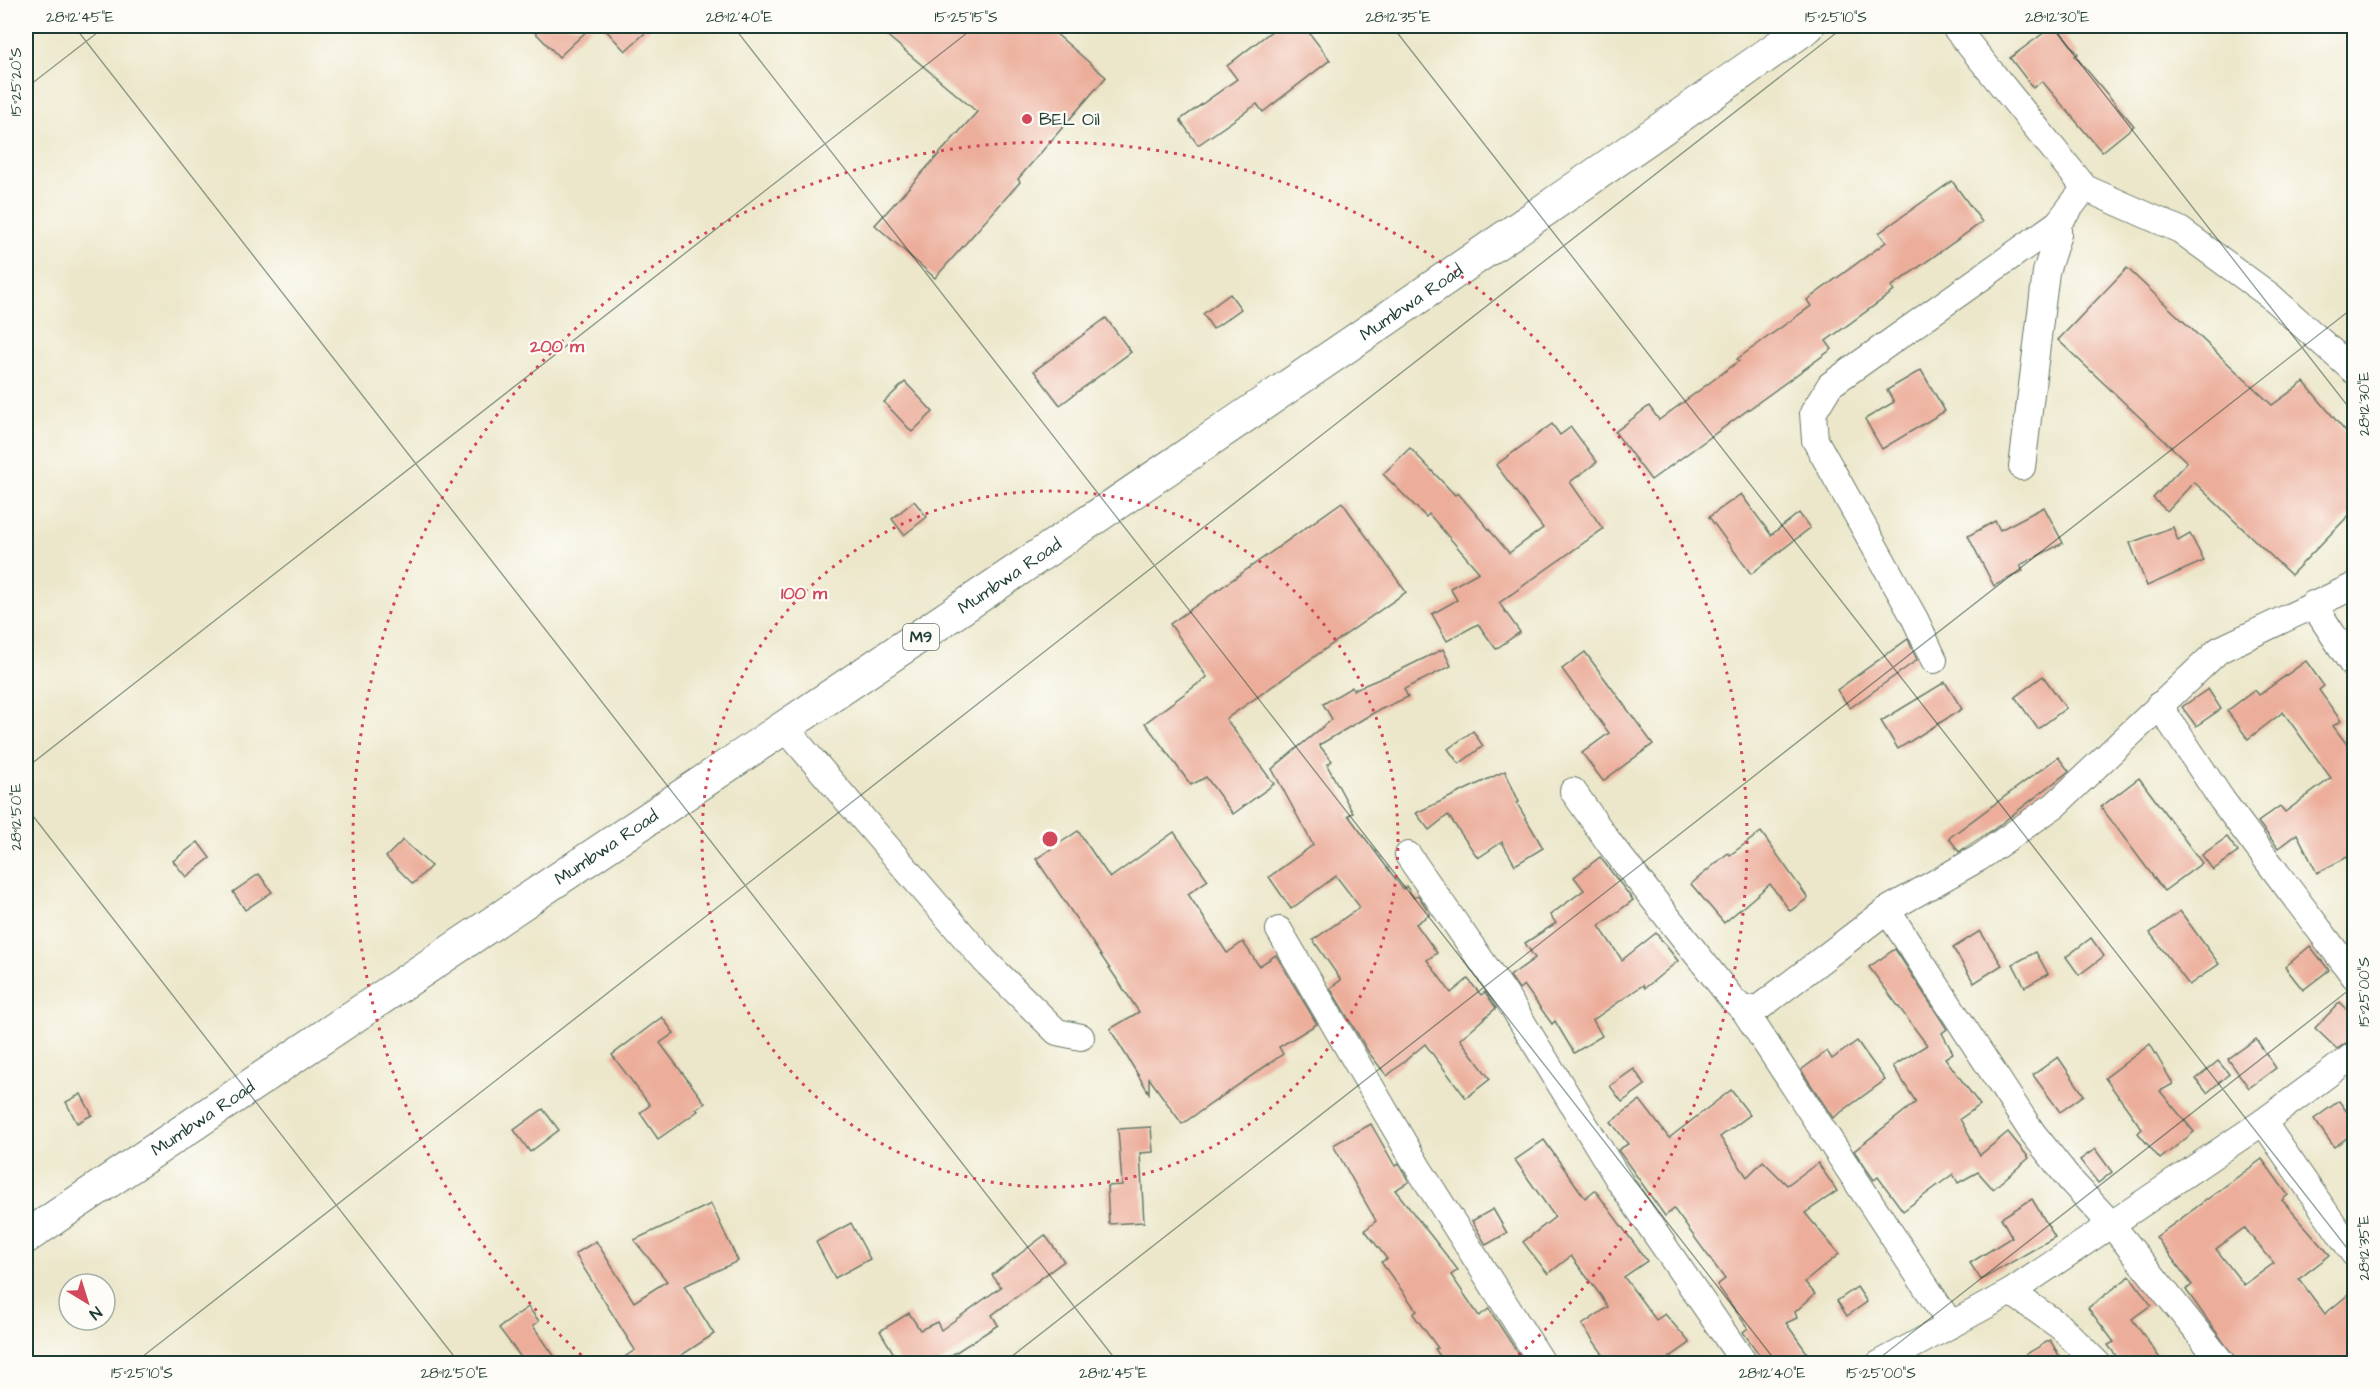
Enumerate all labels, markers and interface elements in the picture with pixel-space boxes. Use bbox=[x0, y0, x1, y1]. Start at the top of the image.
text: 28°12'45"E bbox=[46, 7, 114, 28]
text: 28°12'40"E bbox=[706, 7, 772, 28]
text: 15°25'15"S bbox=[934, 7, 998, 28]
text: 28°12'35"E bbox=[1365, 7, 1431, 28]
text: 15°25'10"S bbox=[1805, 7, 1867, 28]
text: 28°12'30"E bbox=[2025, 7, 2089, 28]
text: 15°25'20"S bbox=[6, 47, 27, 116]
place label: BEL Oil bbox=[1039, 107, 1100, 132]
marker: BEL Oil bbox=[1020, 112, 1034, 126]
street label: Mumbwa Road bbox=[1354, 258, 1468, 347]
text: 200 m bbox=[529, 334, 585, 359]
text: 28°12'30"E bbox=[2354, 372, 2375, 436]
street label: Mumbwa Road bbox=[952, 532, 1066, 620]
text: 100 m bbox=[781, 581, 828, 606]
road number: M9 bbox=[903, 624, 939, 650]
text: 28°12'50"E bbox=[6, 783, 27, 851]
street label: Mumbwa Road bbox=[549, 803, 663, 891]
centre of rings bbox=[1040, 829, 1060, 849]
text: 15°25'00"S bbox=[2354, 957, 2375, 1027]
street label: Mumbwa Road bbox=[146, 1074, 260, 1162]
text: 28°12'35"E bbox=[2354, 1215, 2375, 1281]
north arrow bbox=[57, 1272, 117, 1332]
text: N bbox=[85, 1301, 106, 1325]
text: 15°25'10"S bbox=[111, 1363, 173, 1384]
text: 28°12'50"E bbox=[420, 1363, 488, 1384]
text: 28°12'45"E bbox=[1079, 1363, 1147, 1384]
text: 28°12'40"E bbox=[1739, 1363, 1805, 1384]
text: 15°25'00"S bbox=[1846, 1363, 1916, 1384]

